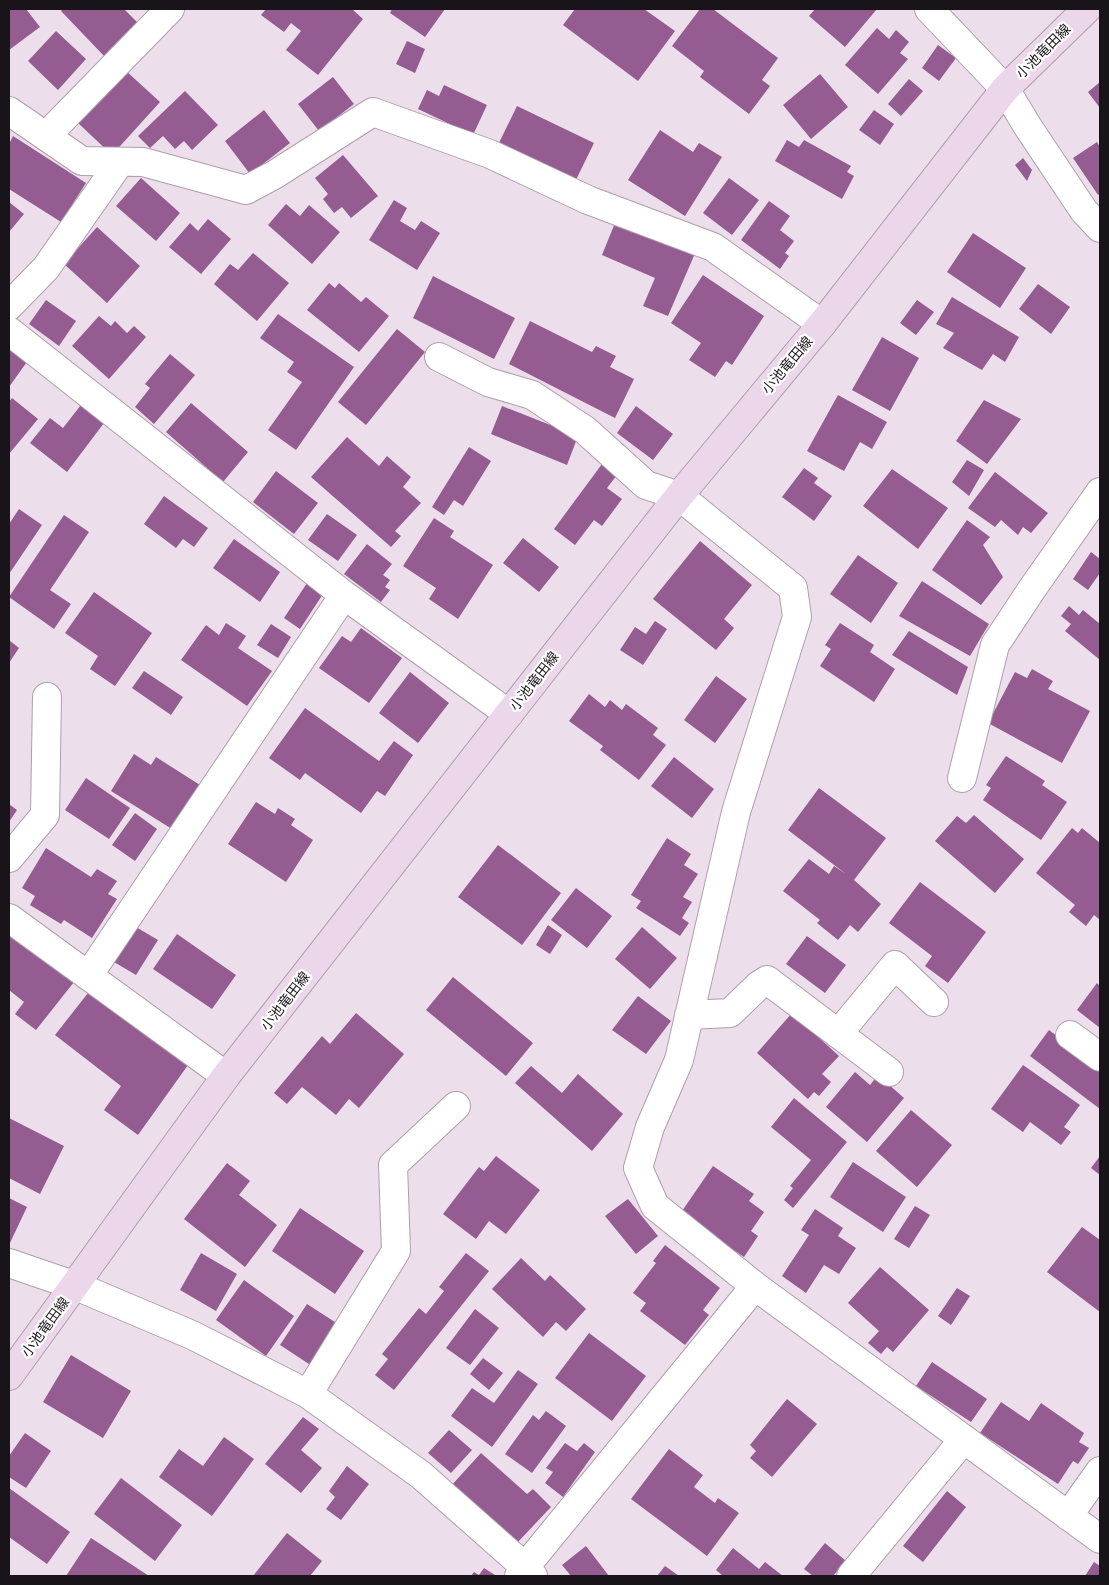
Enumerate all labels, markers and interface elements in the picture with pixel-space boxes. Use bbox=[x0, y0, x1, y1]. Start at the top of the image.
street label: 小池竜田線 bbox=[1013, 21, 1074, 82]
street label: 小池竜田線 bbox=[758, 333, 816, 398]
street label: 小池竜田線 bbox=[506, 648, 563, 714]
street label: 小池竜田線 bbox=[257, 968, 314, 1034]
street label: 小池竜田線 bbox=[18, 1294, 73, 1361]

